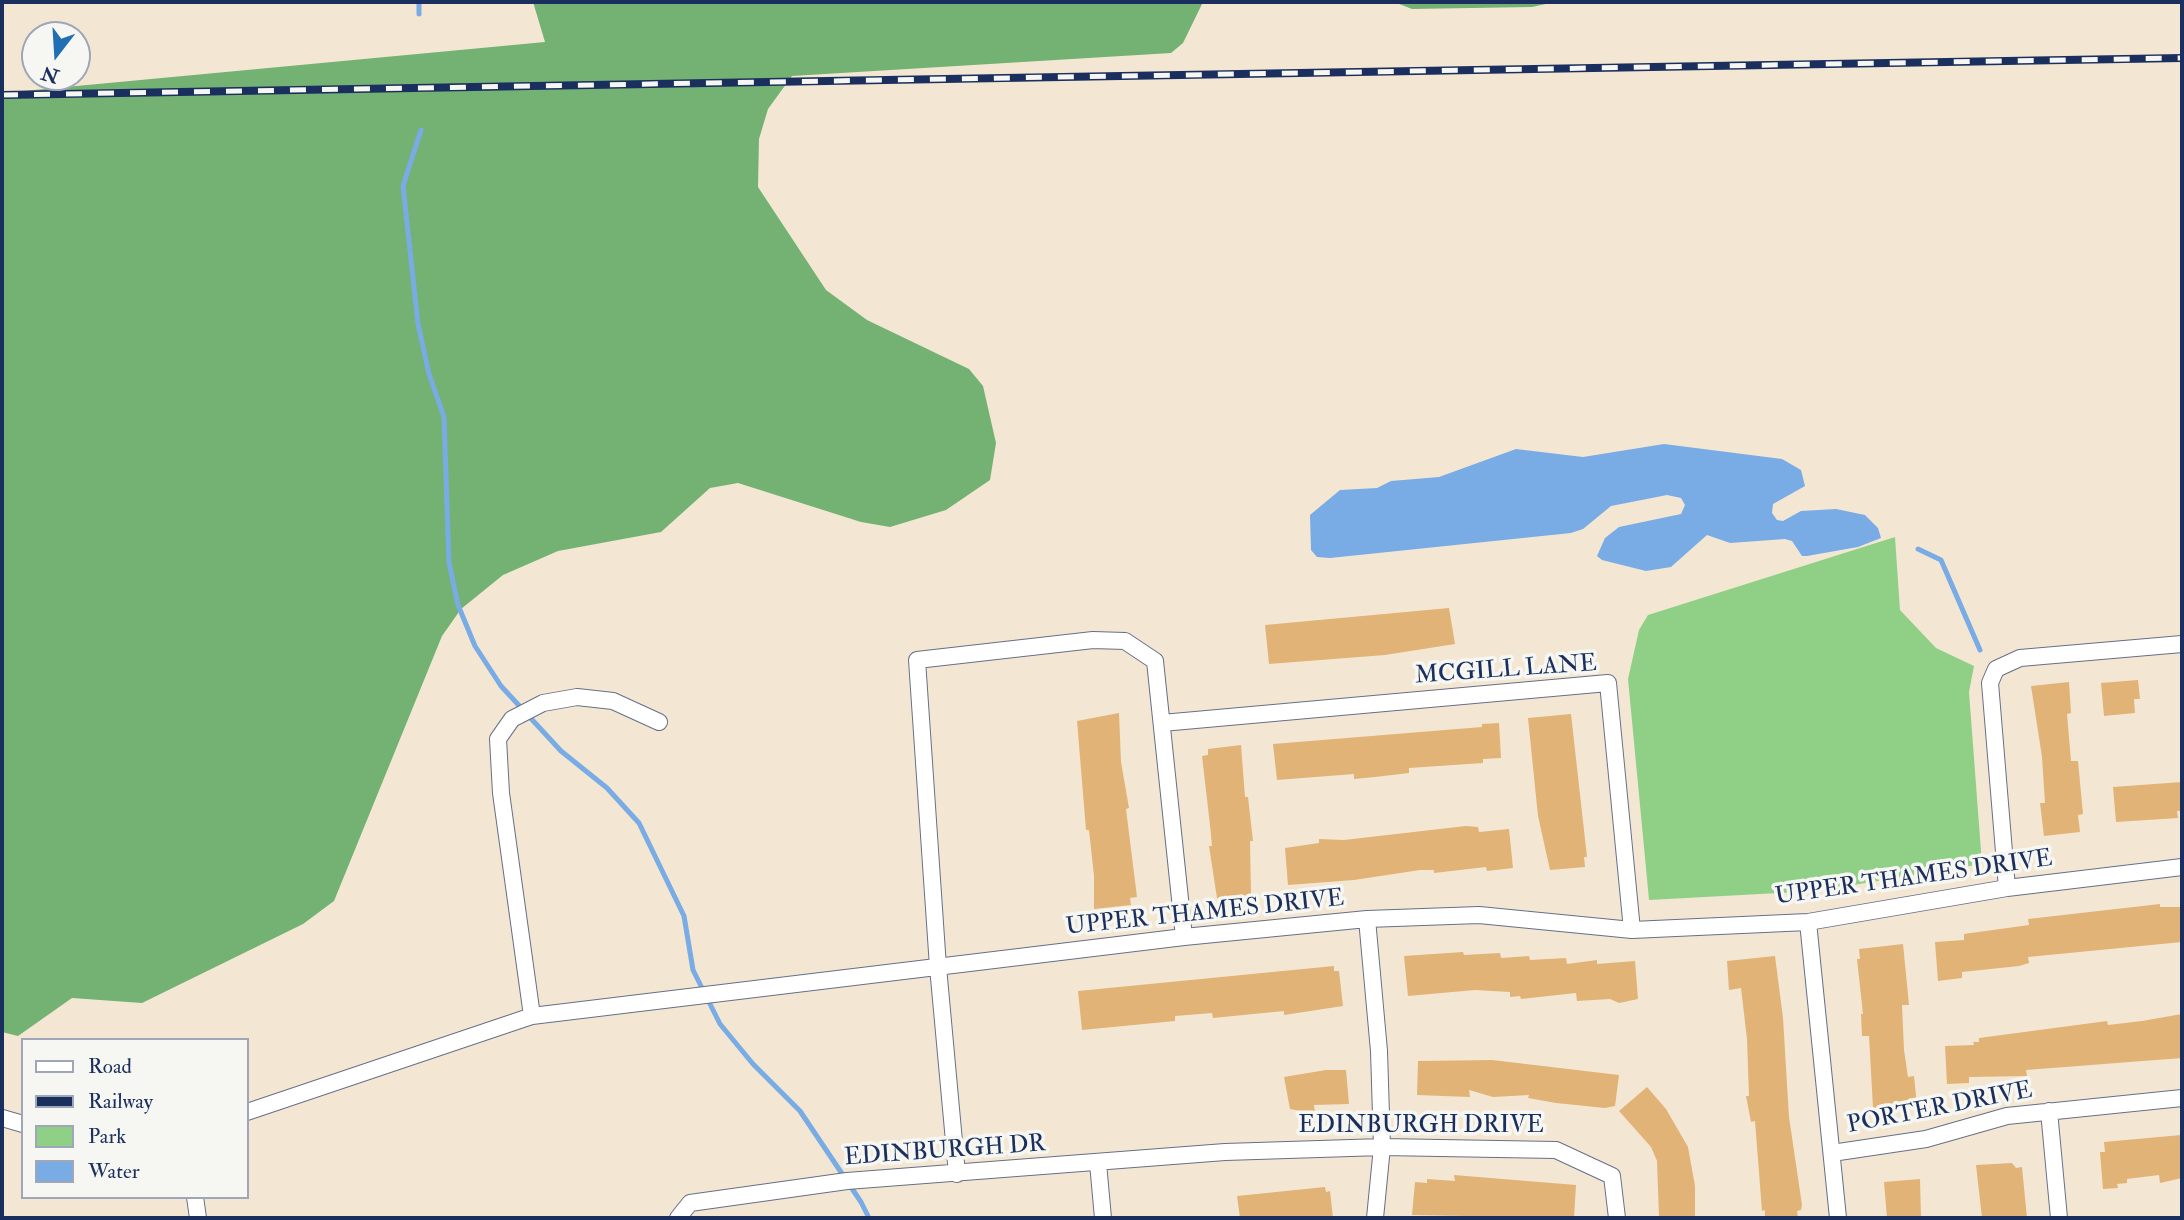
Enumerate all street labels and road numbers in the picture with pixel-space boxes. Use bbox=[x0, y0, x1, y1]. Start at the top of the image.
street label: MCGILL LANE bbox=[1414, 650, 1598, 692]
street label: UPPER THAMES DRIVE bbox=[1774, 845, 2054, 913]
street label: UPPER THAMES DRIVE bbox=[1064, 885, 1346, 943]
street label: PORTER DRIVE bbox=[1845, 1077, 2035, 1141]
street label: EDINBURGH DRIVE bbox=[1298, 1113, 1544, 1141]
street label: EDINBURGH DR bbox=[843, 1131, 1047, 1173]

